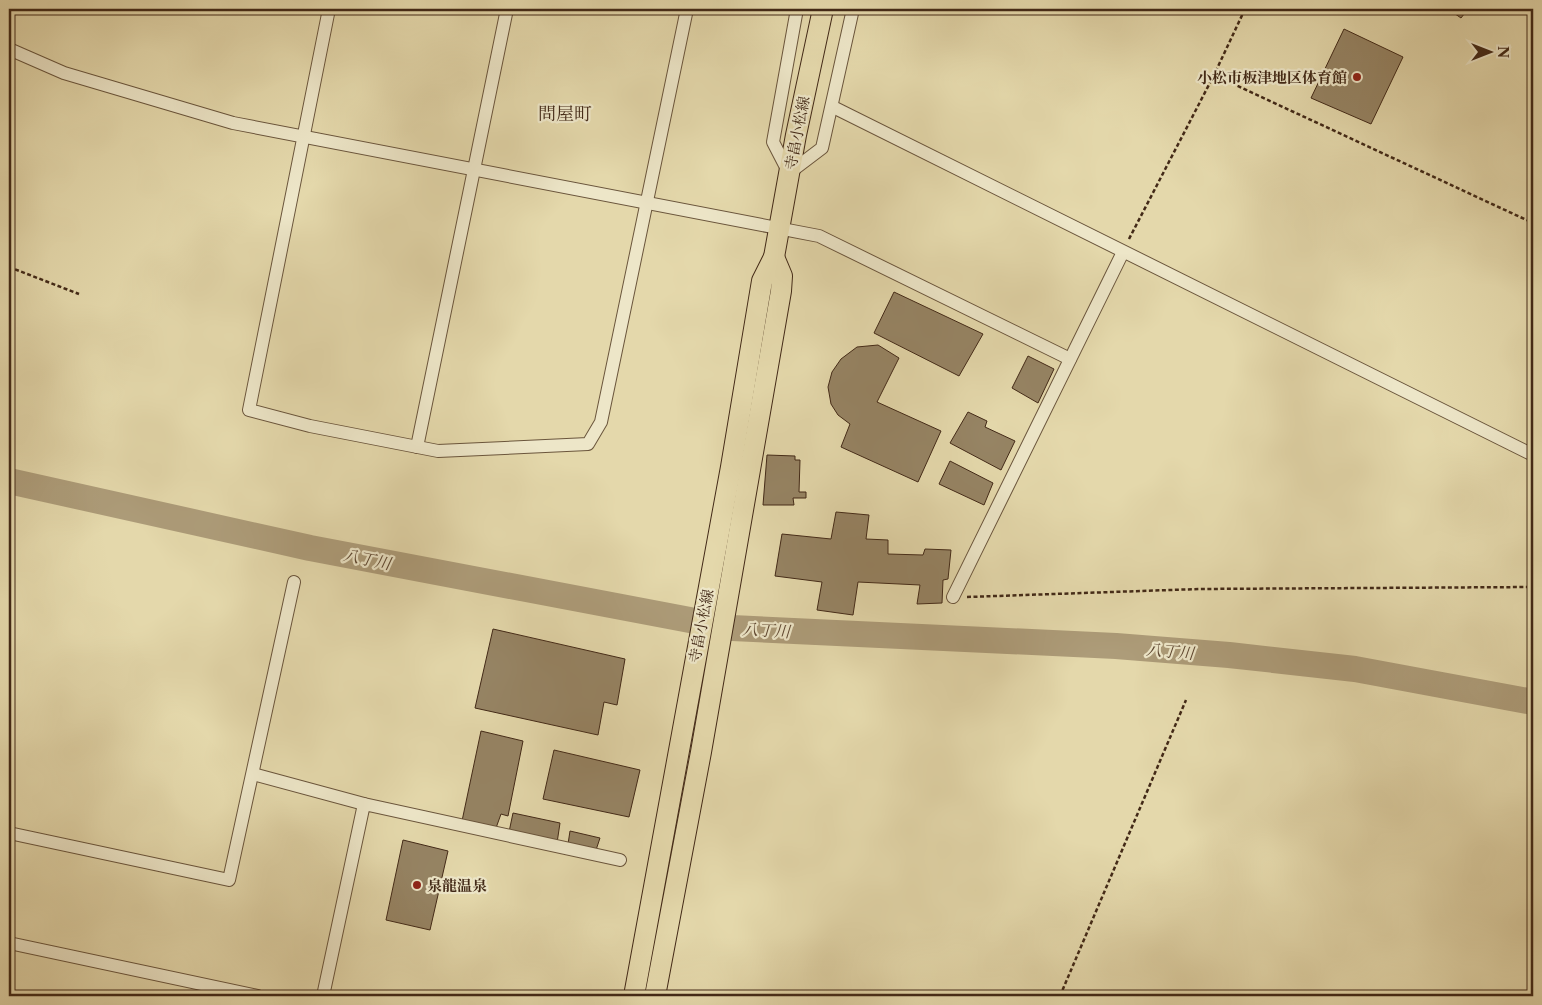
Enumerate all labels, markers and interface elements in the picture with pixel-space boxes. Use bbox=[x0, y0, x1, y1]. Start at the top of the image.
north arrow bbox=[1464, 28, 1514, 78]
text: N bbox=[1494, 46, 1512, 58]
place label: 小松市板津地区体育館 bbox=[1197, 68, 1347, 87]
marker: 小松市板津地区体育館 bbox=[1351, 71, 1363, 83]
street label: 寺畠小松線 bbox=[781, 94, 813, 172]
district label: 問屋町 bbox=[538, 103, 592, 125]
water label: 八丁川 bbox=[342, 545, 394, 574]
street label: 寺畠小松線 bbox=[685, 587, 717, 665]
water label: 八丁川 bbox=[742, 619, 792, 641]
water label: 八丁川 bbox=[1145, 639, 1197, 663]
place label: 泉龍温泉 bbox=[427, 876, 487, 895]
marker: 泉龍温泉 bbox=[411, 879, 423, 891]

